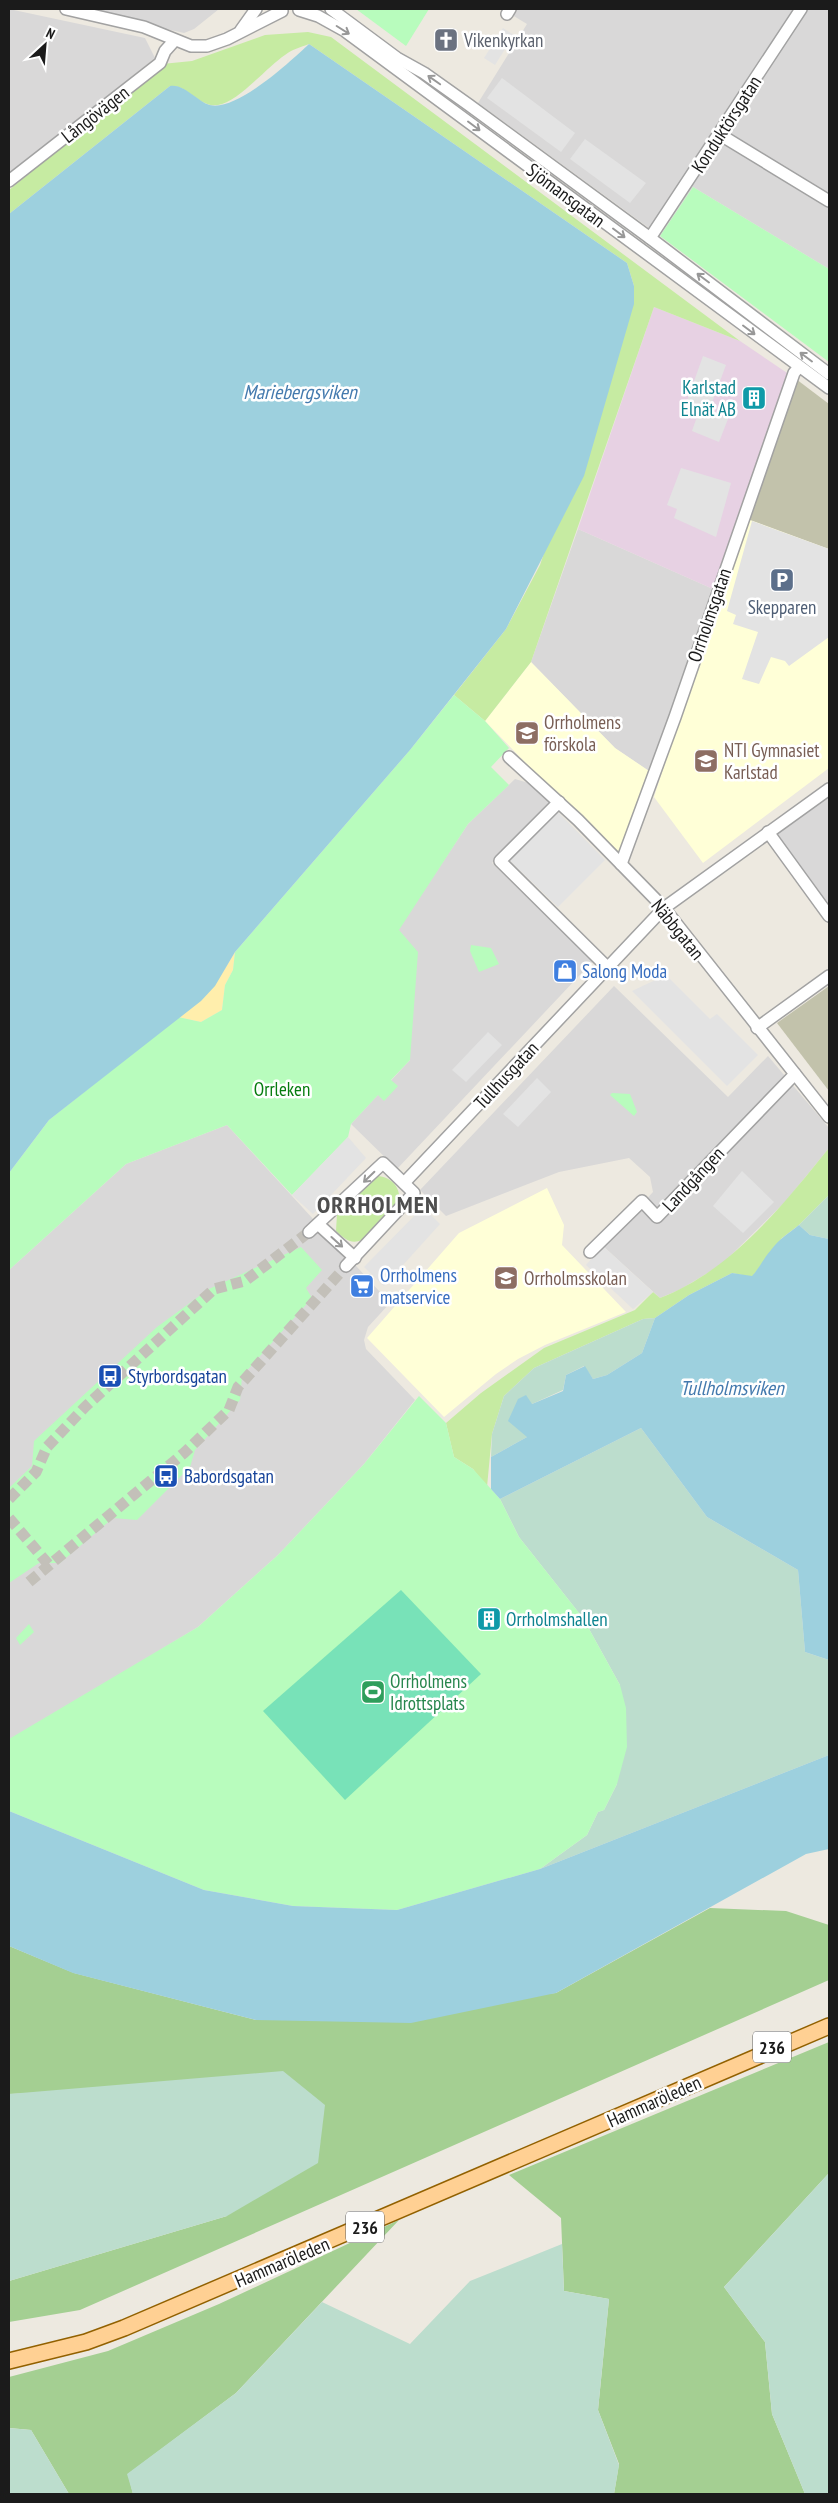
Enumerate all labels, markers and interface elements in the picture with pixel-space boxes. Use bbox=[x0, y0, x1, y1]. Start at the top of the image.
north arrow bbox=[20, 20, 70, 70]
text: N bbox=[43, 24, 58, 43]
one-way arrow bbox=[335, 26, 349, 36]
church icon: Vikenkyrkan bbox=[433, 27, 459, 53]
place label: Vikenkyrkan bbox=[463, 28, 543, 52]
street label: Konduktörsgatan bbox=[686, 71, 766, 177]
one-way arrow bbox=[427, 75, 441, 85]
street label: Långövägen bbox=[56, 80, 134, 148]
one-way arrow bbox=[467, 121, 481, 131]
street label: Sjömansgatan bbox=[522, 158, 610, 232]
one-way arrow bbox=[612, 228, 625, 239]
one-way arrow bbox=[697, 273, 710, 284]
one-way arrow bbox=[742, 325, 755, 336]
one-way arrow bbox=[799, 352, 813, 362]
place label: Karlstad Elnät AB bbox=[681, 375, 736, 421]
water label: Mariebergsviken bbox=[243, 379, 358, 405]
building icon: Karlstad Elnät AB bbox=[741, 385, 767, 411]
street label: Orrholmsgatan bbox=[682, 565, 736, 665]
parking icon: Skepparen bbox=[769, 567, 795, 593]
place label: Skepparen bbox=[748, 595, 816, 619]
place label: Orrholmens förskola bbox=[544, 710, 621, 756]
school or university icon: Orrholmens förskola bbox=[514, 720, 540, 746]
place label: NTI Gymnasiet Karlstad bbox=[724, 738, 820, 784]
school or university icon: NTI Gymnasiet Karlstad bbox=[693, 748, 719, 774]
street label: Näbbgatan bbox=[646, 894, 710, 964]
shop icon: Salong Moda bbox=[552, 958, 578, 984]
place label: Salong Moda bbox=[582, 959, 667, 983]
street label: Tullhusgatan bbox=[469, 1036, 543, 1114]
park label: Orrleken bbox=[254, 1077, 310, 1101]
street label: Landgången bbox=[657, 1141, 729, 1217]
one-way arrow bbox=[362, 1171, 375, 1183]
district label: ORRHOLMEN bbox=[317, 1189, 439, 1220]
one-way arrow bbox=[330, 1236, 343, 1247]
place label: Orrholmens matservice bbox=[380, 1263, 457, 1309]
school or university icon: Orrholmsskolan bbox=[493, 1265, 519, 1291]
place label: Orrholmsskolan bbox=[524, 1266, 627, 1290]
supermarket icon: Orrholmens matservice bbox=[349, 1273, 375, 1299]
bus stop icon: Styrbordsgatan bbox=[97, 1363, 123, 1389]
place label: Styrbordsgatan bbox=[128, 1364, 227, 1388]
water label: Tullholmsviken bbox=[680, 1375, 785, 1401]
bus stop icon: Babordsgatan bbox=[153, 1463, 179, 1489]
place label: Babordsgatan bbox=[184, 1464, 274, 1488]
building icon: Orrholmshallen bbox=[476, 1606, 502, 1632]
place label: Orrholmshallen bbox=[506, 1607, 608, 1631]
place label: Orrholmens Idrottsplats bbox=[390, 1669, 467, 1715]
sports icon: Orrholmens Idrottsplats bbox=[360, 1679, 386, 1705]
road number: 236 bbox=[753, 2031, 791, 2062]
street label: Hammaröleden bbox=[603, 2070, 705, 2132]
road number: 236 bbox=[346, 2212, 384, 2242]
street label: Hammaröleden bbox=[231, 2231, 333, 2293]

